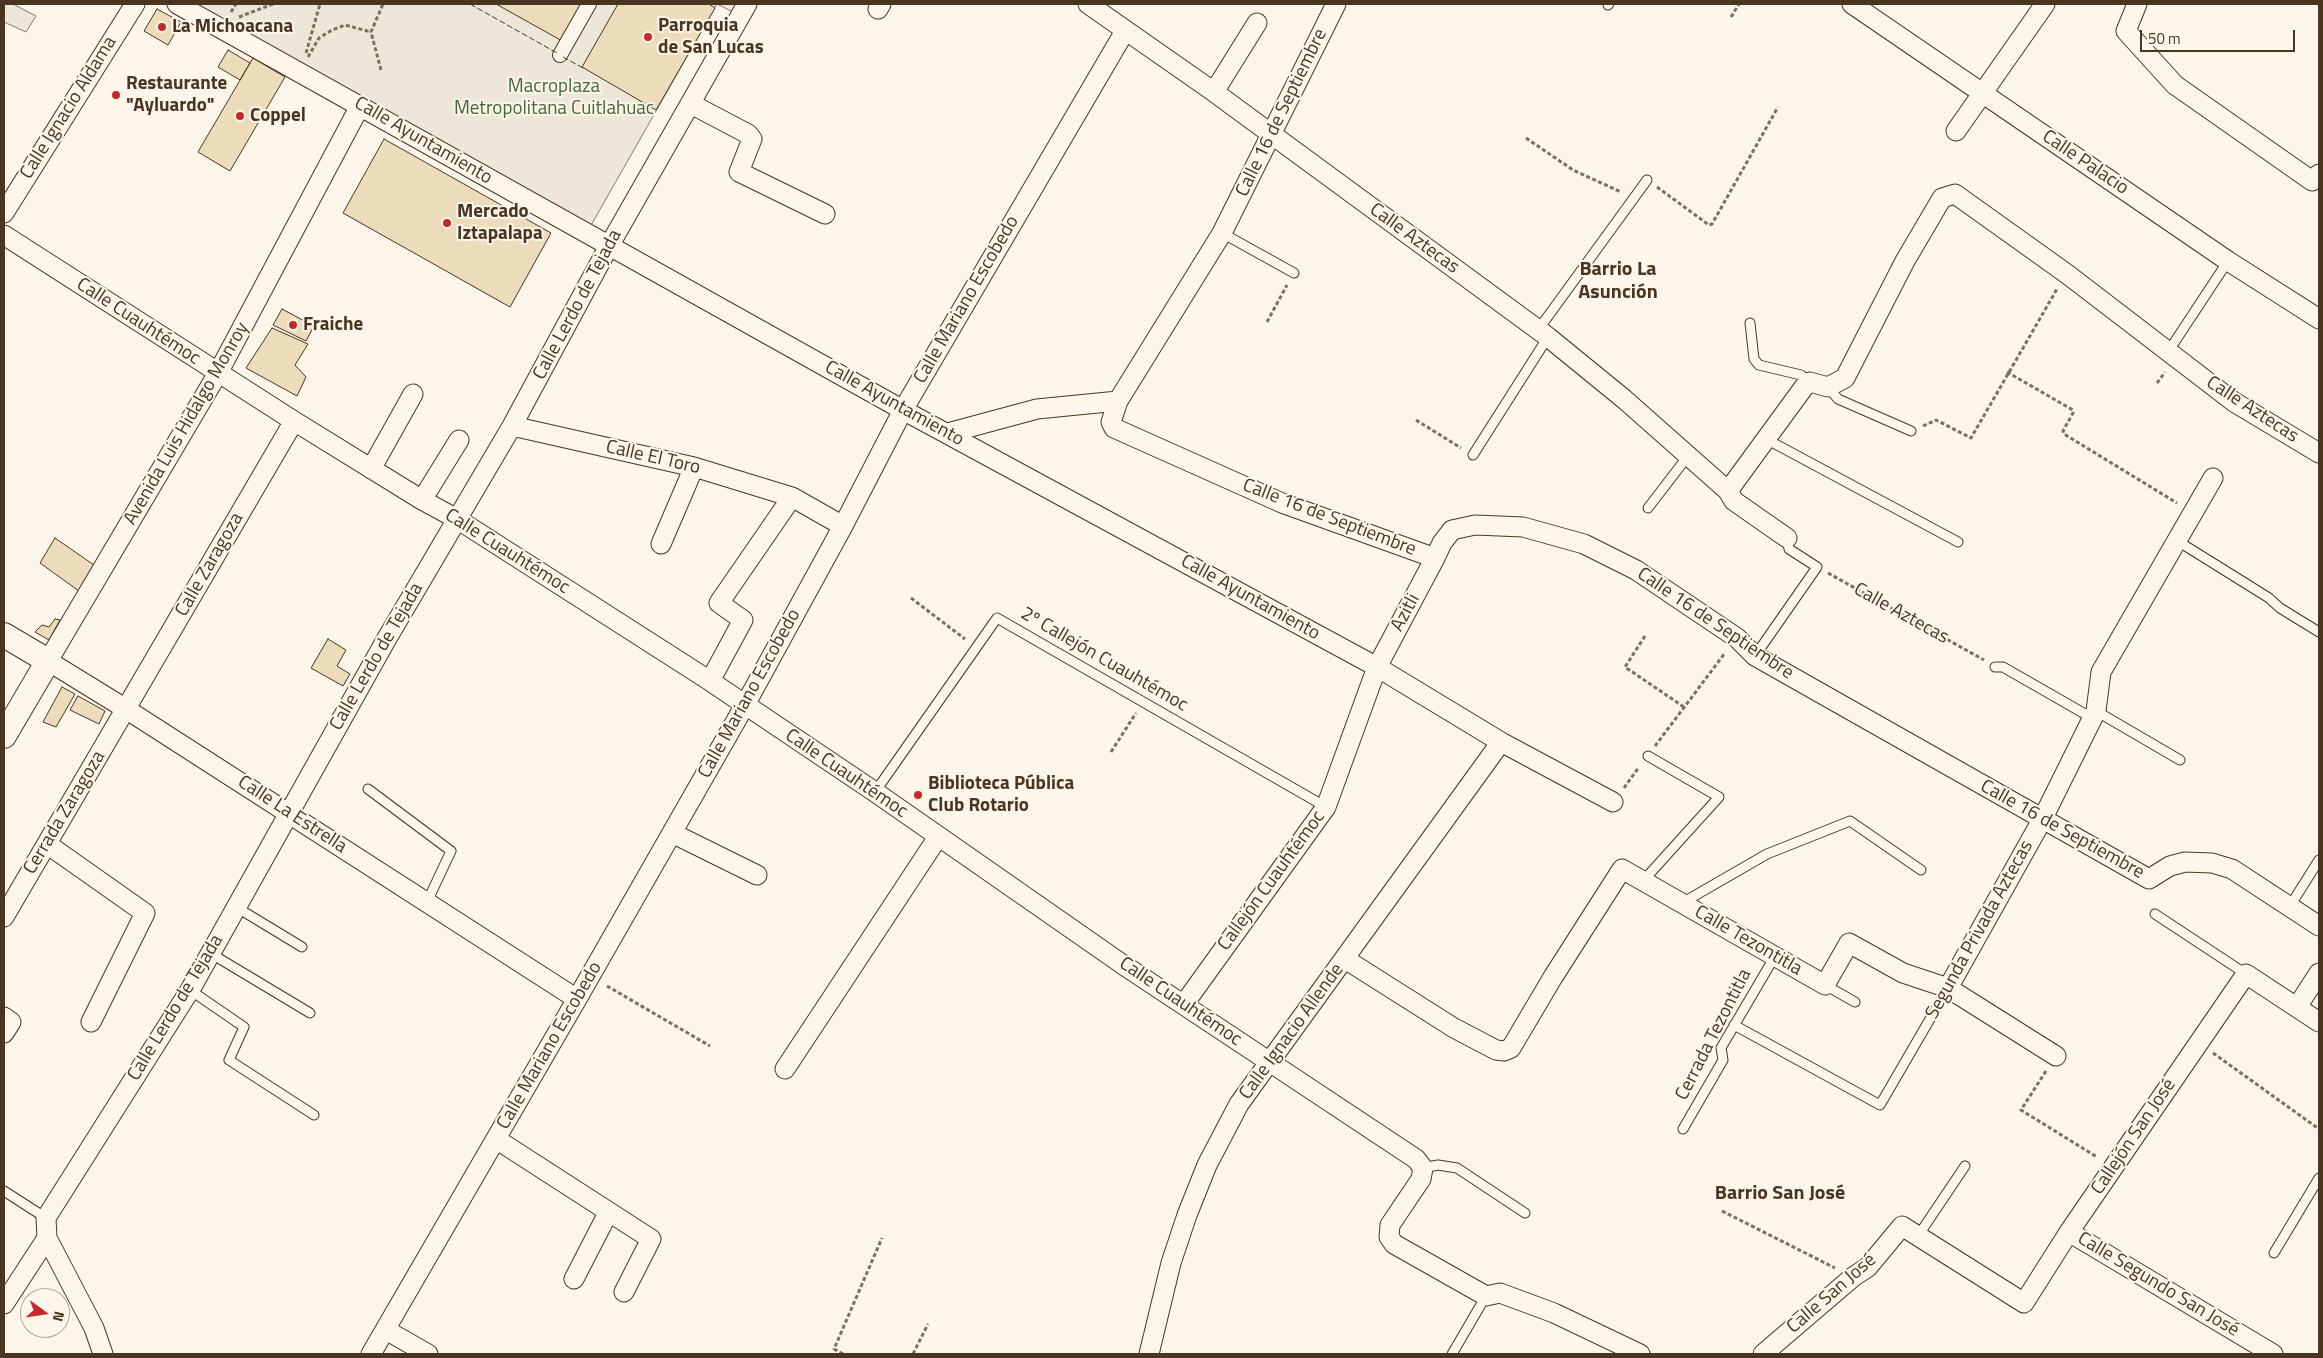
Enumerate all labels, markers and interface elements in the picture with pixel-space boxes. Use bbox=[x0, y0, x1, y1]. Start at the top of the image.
place label: Parroquia de San Lucas bbox=[658, 15, 764, 59]
place label: La Michoacana bbox=[172, 16, 293, 38]
scale bar bbox=[2143, 20, 2298, 52]
marker: La Michoacana bbox=[156, 21, 168, 33]
street label: Calle 16 de Septiembre bbox=[1231, 25, 1333, 201]
text: 50 m bbox=[2148, 27, 2181, 50]
marker: Parroquia de San Lucas bbox=[642, 31, 654, 43]
street label: Calle Ignacio Aldama bbox=[16, 33, 122, 183]
place label: Restaurante "Ayluardo" bbox=[126, 73, 227, 117]
park label: Macroplaza Metropolitana Cuitlahuac bbox=[454, 76, 654, 120]
marker: Restaurante "Ayluardo" bbox=[110, 89, 122, 101]
street label: Calle Ayuntamiento bbox=[350, 92, 496, 190]
place label: Coppel bbox=[250, 105, 306, 127]
marker: Coppel bbox=[234, 110, 246, 122]
street label: Calle Palacio bbox=[2037, 126, 2133, 200]
street label: Calle Aztecas bbox=[1365, 199, 1463, 279]
place label: Mercado Iztapalapa bbox=[457, 201, 543, 245]
street label: Calle Mariano Escobedo bbox=[910, 212, 1024, 388]
marker: Mercado Iztapalapa bbox=[441, 217, 453, 229]
street label: Calle Lerdo de Tejada bbox=[529, 226, 627, 384]
district label: Barrio La Asunción bbox=[1578, 258, 1658, 305]
street label: Calle Cuauhtémoc bbox=[72, 274, 204, 370]
place label: Fraiche bbox=[303, 314, 363, 336]
street label: Avenida Luis Hidalgo Monroy bbox=[120, 319, 254, 529]
marker: Fraiche bbox=[287, 319, 299, 331]
street label: Calle Ayuntamiento bbox=[820, 356, 968, 452]
street label: Calle Aztecas bbox=[2202, 372, 2302, 448]
street label: Calle El Toro bbox=[604, 436, 702, 480]
street label: Calle 16 de Septiembre bbox=[1239, 474, 1419, 562]
street label: Calle Cuauhtémoc bbox=[440, 504, 574, 600]
street label: Calle Zaragoza bbox=[171, 509, 249, 621]
street label: Calle Ayuntamiento bbox=[1176, 550, 1324, 646]
street label: Calle 16 de Septiembre bbox=[1632, 563, 1798, 685]
street label: Calle Lerdo de Tejada bbox=[325, 579, 429, 735]
street label: Calle Aztecas bbox=[1849, 579, 1953, 649]
street label: Azitli bbox=[1387, 590, 1425, 636]
street label: 2º Callejón Cuauhtémoc bbox=[1016, 603, 1192, 717]
street label: Calle Mariano Escobedo bbox=[694, 605, 806, 783]
street label: Calle Cuauhtémoc bbox=[780, 725, 912, 823]
street label: Cerrada Zaragoza bbox=[19, 747, 111, 879]
street label: Calle La Estrella bbox=[233, 771, 351, 859]
place label: Biblioteca Pública Club Rotario bbox=[928, 773, 1074, 817]
street label: Calle 16 de Septiembre bbox=[1976, 775, 2148, 885]
marker: Biblioteca Pública Club Rotario bbox=[912, 789, 924, 801]
street label: Callejón Cuauhtémoc bbox=[1214, 807, 1330, 955]
street label: Segunda Privada Aztecas bbox=[1921, 837, 2039, 1023]
street label: Calle Tezontitla bbox=[1690, 901, 1806, 981]
street label: Calle Lerdo de Tejada bbox=[123, 931, 229, 1085]
street label: Calle Cuauhtémoc bbox=[1114, 953, 1246, 1051]
street label: Calle Mariano Escobedo bbox=[493, 958, 607, 1134]
street label: Calle Ignacio Allende bbox=[1235, 960, 1349, 1104]
street label: Cerrada Tezontitla bbox=[1671, 966, 1757, 1104]
street label: Callejón San José bbox=[2087, 1075, 2181, 1199]
district label: Barrio San José bbox=[1715, 1182, 1845, 1206]
street label: Calle Segundo San José bbox=[2073, 1228, 2243, 1342]
street label: Calle San José bbox=[1783, 1249, 1881, 1339]
north arrow bbox=[20, 1288, 70, 1338]
text: N bbox=[48, 1309, 70, 1324]

